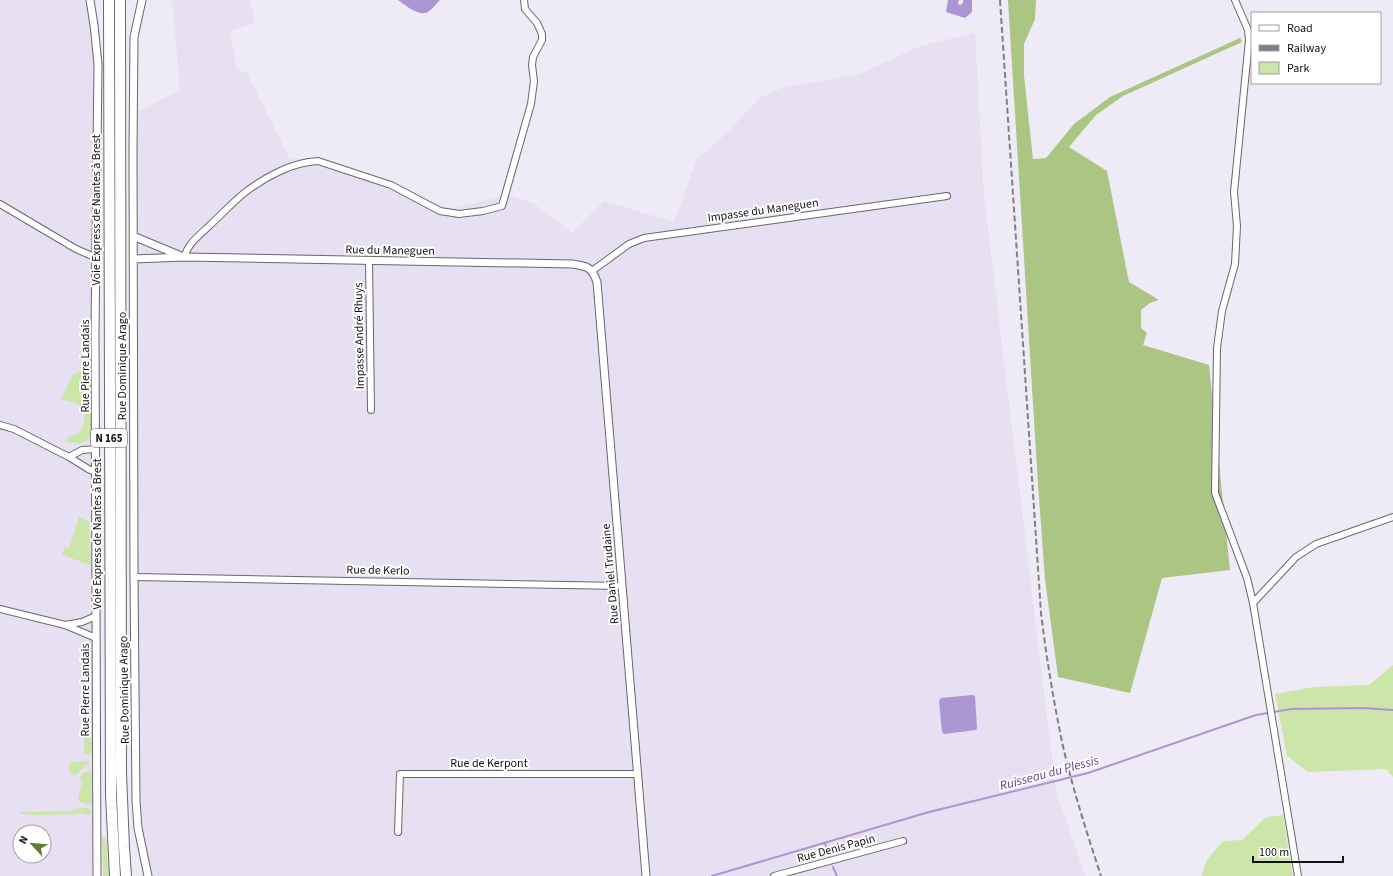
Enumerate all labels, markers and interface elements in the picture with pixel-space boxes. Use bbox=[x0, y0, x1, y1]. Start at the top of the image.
legend bbox=[1251, 12, 1381, 84]
text: Road bbox=[1287, 20, 1313, 37]
text: Railway bbox=[1287, 40, 1326, 57]
text: Park bbox=[1287, 60, 1309, 77]
street label: Voie Express de Nantes à Brest bbox=[88, 134, 105, 286]
street label: Impasse du Maneguen bbox=[706, 194, 820, 227]
street label: Rue du Maneguen bbox=[345, 241, 435, 260]
street label: Impasse André Rhuys bbox=[350, 282, 369, 389]
street label: Rue Dominique Arago bbox=[114, 312, 131, 420]
street label: Rue Pierre Landais bbox=[77, 319, 94, 413]
road number: N 165 bbox=[91, 429, 127, 447]
street label: Voie Express de Nantes à Brest bbox=[89, 458, 106, 610]
street label: Rue Daniel Trudaine bbox=[598, 523, 623, 625]
street label: Rue de Kerlo bbox=[346, 561, 410, 580]
street label: Rue Dominique Arago bbox=[115, 636, 134, 744]
street label: Rue Pierre Landais bbox=[77, 643, 94, 737]
water label: Ruisseau du Plessis bbox=[998, 751, 1101, 795]
street label: Rue de Kerpont bbox=[450, 755, 528, 772]
north arrow bbox=[12, 824, 52, 864]
street label: Rue Denis Papin bbox=[795, 830, 877, 867]
text: N bbox=[15, 833, 32, 846]
scale bar bbox=[1253, 838, 1343, 864]
text: 100 m bbox=[1259, 844, 1289, 861]

